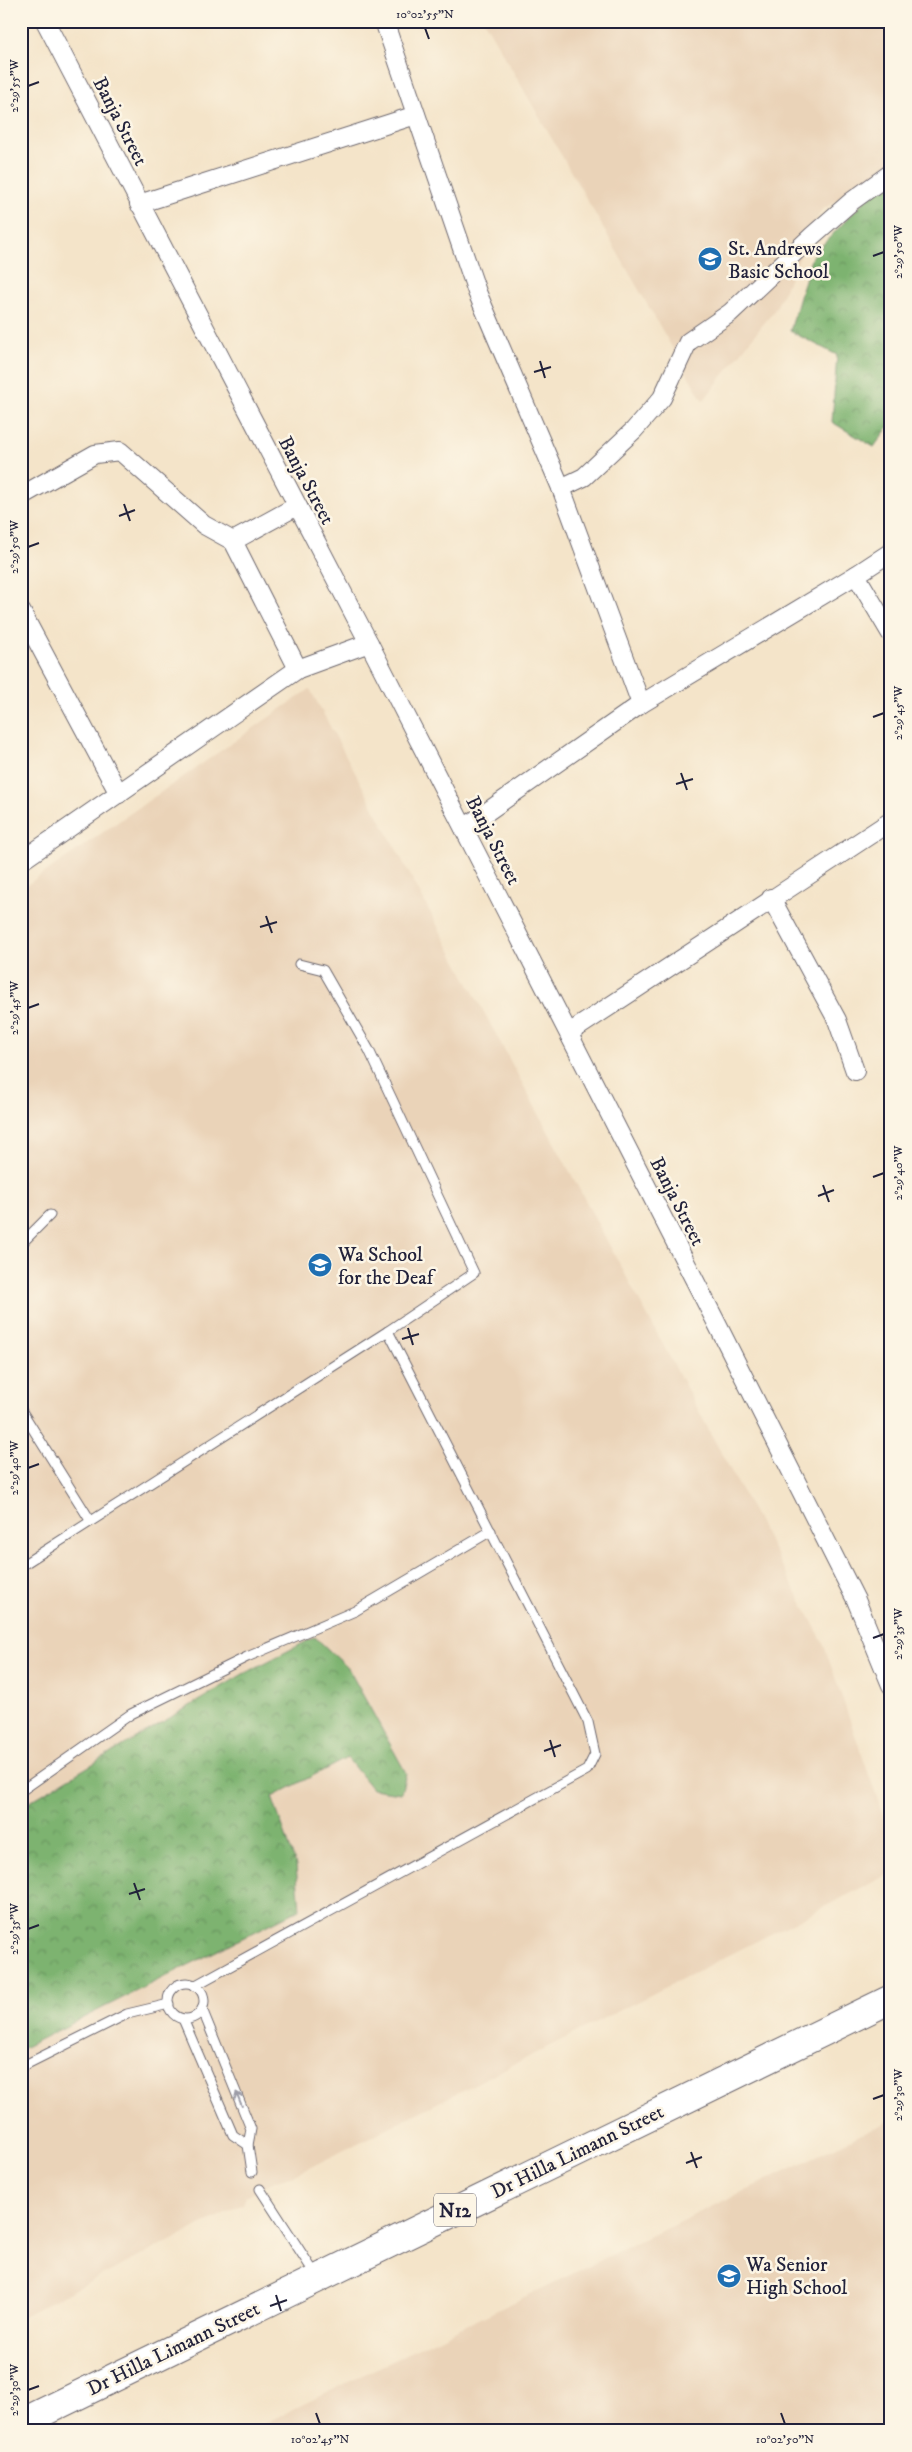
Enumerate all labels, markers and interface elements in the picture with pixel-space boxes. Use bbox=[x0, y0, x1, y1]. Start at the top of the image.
text: 10°02'55"N bbox=[396, 7, 454, 22]
text: 2°29'55"W bbox=[7, 58, 22, 113]
street label: Banja Street bbox=[87, 73, 153, 170]
text: 2°29'50"W bbox=[891, 224, 906, 279]
place label: St. Andrews Basic School bbox=[728, 237, 829, 285]
school or university icon: St. Andrews Basic School bbox=[697, 246, 723, 272]
street label: Banja Street bbox=[272, 432, 339, 529]
text: 2°29'50"W bbox=[7, 519, 22, 574]
text: 2°29'45"W bbox=[891, 685, 906, 740]
street label: Banja Street bbox=[460, 792, 526, 889]
text: 2°29'45"W bbox=[7, 980, 22, 1035]
text: 2°29'40"W bbox=[891, 1144, 906, 1201]
street label: Banja Street bbox=[644, 1153, 710, 1250]
place label: Wa School for the Deaf bbox=[337, 1243, 437, 1291]
school or university icon: Wa School for the Deaf bbox=[307, 1252, 333, 1278]
text: 2°29'40"W bbox=[7, 1439, 22, 1496]
text: 2°29'35"W bbox=[891, 1607, 906, 1660]
text: 2°29'35"W bbox=[7, 1902, 22, 1955]
text: 2°29'30"W bbox=[891, 2068, 906, 2121]
one-way arrow bbox=[234, 2092, 243, 2107]
street label: Dr Hilla Limann Street bbox=[487, 2100, 668, 2205]
road number: N12 bbox=[434, 2194, 476, 2226]
place label: Wa Senior High School bbox=[745, 2253, 847, 2301]
school or university icon: Wa Senior High School bbox=[716, 2263, 742, 2289]
street label: Dr Hilla Limann Street bbox=[83, 2297, 264, 2402]
text: 2°29'30"W bbox=[7, 2363, 22, 2416]
text: 10°02'45"N bbox=[291, 2432, 349, 2447]
text: 10°02'50"N bbox=[756, 2432, 814, 2447]

